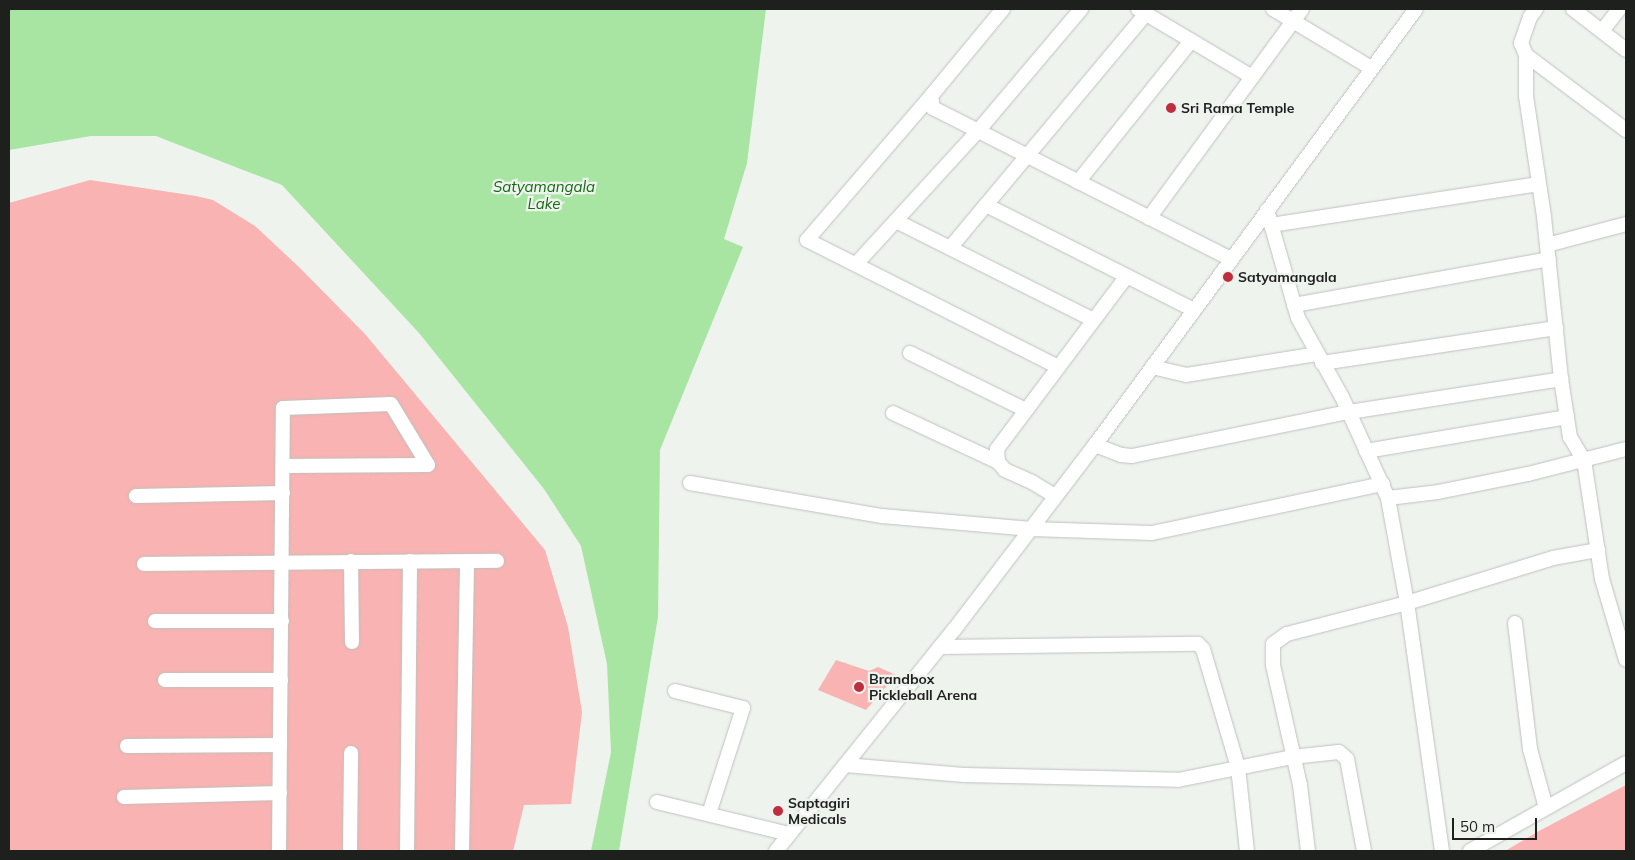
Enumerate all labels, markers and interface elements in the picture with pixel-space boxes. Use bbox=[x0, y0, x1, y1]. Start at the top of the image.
place label: Sri Rama Temple bbox=[1181, 100, 1294, 116]
marker: Sri Rama Temple bbox=[1165, 102, 1177, 114]
water label: Satyamangala Lake bbox=[493, 177, 595, 212]
place label: Satyamangala bbox=[1238, 269, 1337, 285]
marker: Satyamangala bbox=[1222, 271, 1234, 283]
place label: Brandbox Pickleball Arena bbox=[869, 671, 977, 704]
marker: Brandbox Pickleball Arena bbox=[853, 681, 865, 693]
place label: Saptagiri Medicals bbox=[788, 795, 850, 828]
marker: Saptagiri Medicals bbox=[772, 805, 784, 817]
scale bar bbox=[1455, 808, 1540, 840]
text: 50 m bbox=[1460, 817, 1495, 836]

